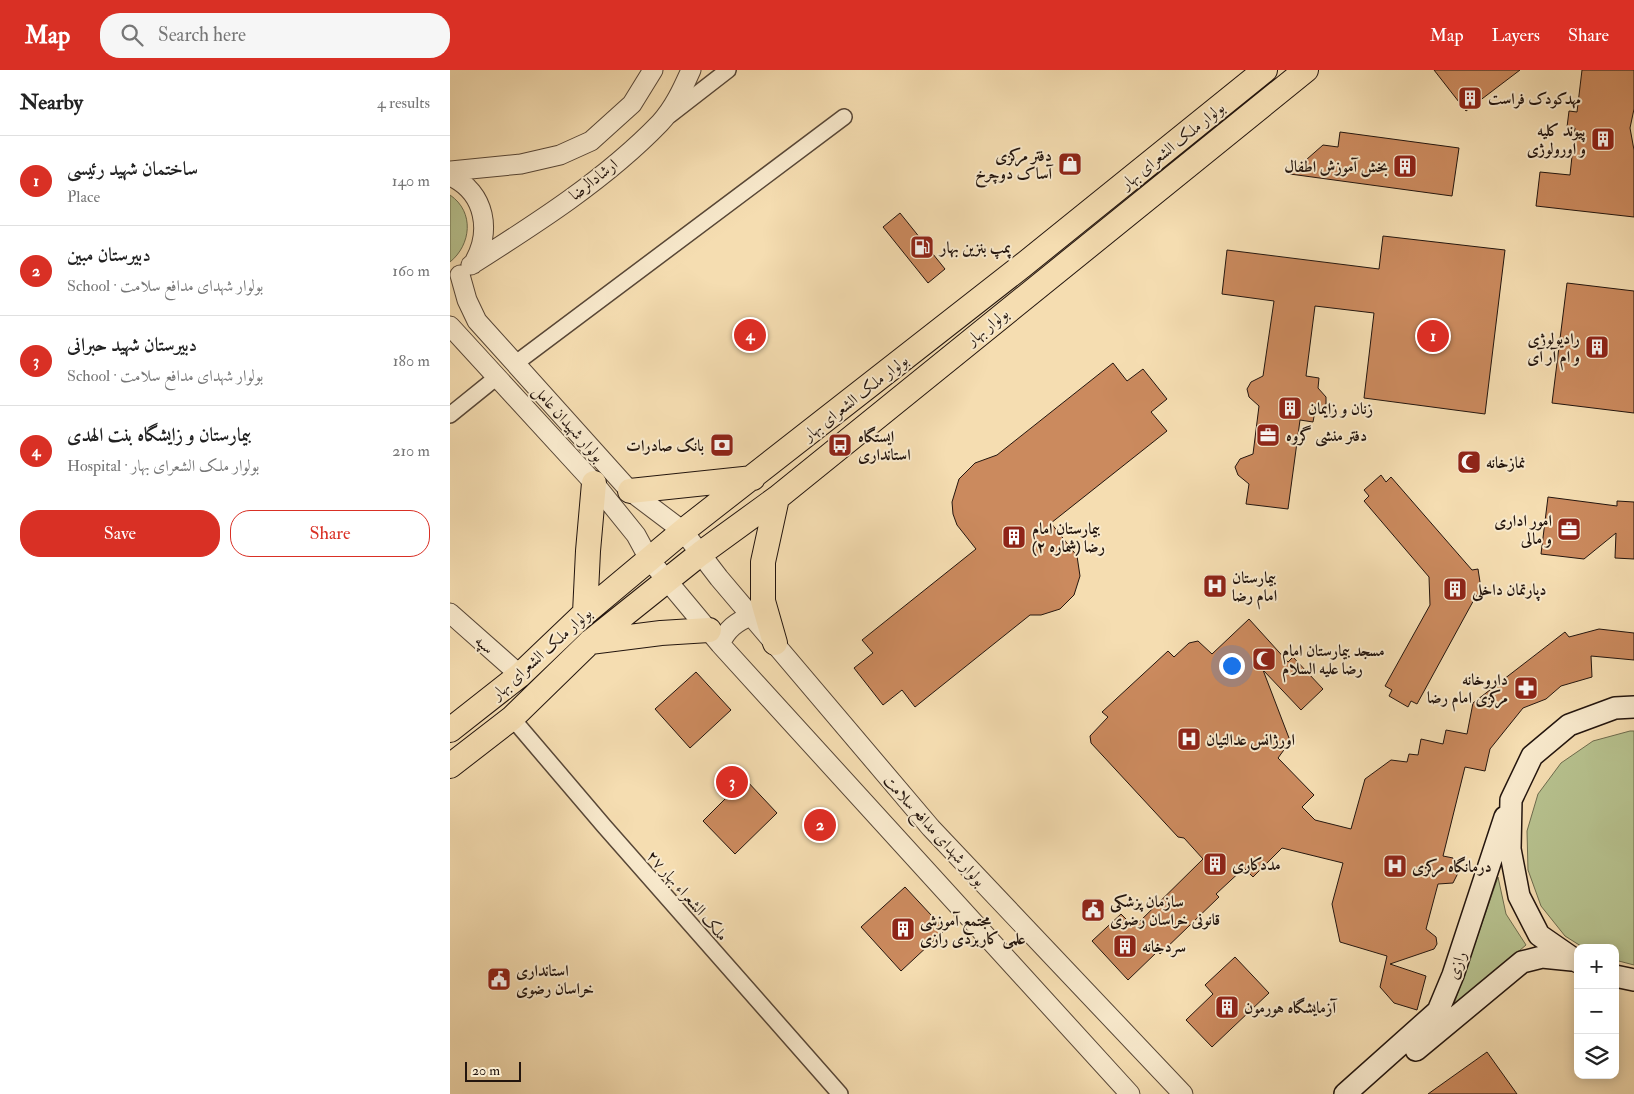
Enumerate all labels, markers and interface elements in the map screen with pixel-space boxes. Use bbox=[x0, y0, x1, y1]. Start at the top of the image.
search box bbox=[100, 13, 450, 58]
text: Map bbox=[25, 20, 70, 51]
icon: search bbox=[118, 21, 146, 49]
text: Search here bbox=[158, 23, 246, 47]
text: Map bbox=[1430, 24, 1464, 47]
text: Layers bbox=[1492, 24, 1540, 47]
text: Share bbox=[1568, 24, 1609, 47]
building icon: مهدکودک فراست bbox=[1457, 85, 1483, 111]
text: Nearby bbox=[20, 89, 83, 116]
place label: مهدکودک فراست bbox=[1488, 89, 1581, 109]
text: 4 results bbox=[377, 93, 430, 113]
street label: بولوار ملک الشعرای بهار bbox=[1115, 98, 1229, 195]
place label: پیوند کلیه و اورولوژی bbox=[1527, 121, 1586, 159]
building icon: پیوند کلیه و اورولوژی bbox=[1590, 126, 1616, 152]
place label: دفتر مرکزی آساک دوچرخ bbox=[975, 146, 1055, 188]
shop icon: دفتر مرکزی آساک دوچرخ bbox=[1057, 151, 1083, 177]
building icon: بخش آموزش اطفال bbox=[1392, 153, 1418, 179]
street label: ارشادالرضا bbox=[565, 155, 622, 205]
text: ساختمان شهید رئیسی bbox=[67, 157, 198, 181]
place label: بخش آموزش اطفال bbox=[1284, 157, 1388, 178]
text: 1 bbox=[33, 171, 39, 191]
text: 140 m bbox=[392, 171, 430, 191]
text: Place bbox=[67, 187, 100, 207]
fuel station icon: پمپ بنزین بهار bbox=[909, 234, 935, 260]
place label: پمپ بنزین بهار bbox=[938, 238, 1012, 260]
text: دبیرستان مبین bbox=[67, 243, 151, 267]
text: 2 bbox=[32, 261, 40, 281]
text: 160 m bbox=[392, 261, 430, 281]
text: School · بولوار شهدای مدافع سلامت bbox=[67, 276, 263, 296]
street label: بولوار بهار bbox=[961, 304, 1013, 351]
pin: 4 bbox=[734, 316, 766, 354]
pin: 1 bbox=[1417, 317, 1449, 355]
place label: رادیولوژی و ام آر آی bbox=[1527, 329, 1581, 371]
text: دبیرستان شهید حبرانی bbox=[67, 333, 197, 357]
building icon: رادیولوژی و ام آر آی bbox=[1584, 334, 1610, 360]
street label: بولوار ملک الشعرای بهار bbox=[797, 350, 912, 446]
text: 3 bbox=[33, 351, 39, 371]
text: 180 m bbox=[393, 351, 430, 371]
text: School · بولوار شهدای مدافع سلامت bbox=[67, 366, 263, 386]
street label: بولوار شهیدان عامل bbox=[528, 381, 608, 467]
building icon: زنان و زایمان bbox=[1277, 395, 1303, 421]
place label: زنان و زایمان bbox=[1308, 399, 1374, 419]
office icon: دفتر منشی گروه bbox=[1255, 422, 1281, 448]
text: بیمارستان و زایشگاه بنت الهدی bbox=[67, 423, 251, 447]
place label: دفتر منشی گروه bbox=[1286, 425, 1367, 447]
place label: ایستگاه استانداری bbox=[858, 426, 911, 465]
bank icon: بانک صادرات bbox=[709, 432, 735, 458]
bus stop icon: ایستگاه استانداری bbox=[827, 432, 853, 458]
place label: بانک صادرات bbox=[626, 436, 704, 456]
text: 4 bbox=[32, 441, 40, 461]
text: 210 m bbox=[392, 441, 430, 461]
mosque icon: نمازخانه bbox=[1456, 449, 1482, 475]
place label: نمازخانه bbox=[1486, 453, 1526, 473]
text: Hospital · بولوار ملک الشعرای بهار bbox=[67, 456, 259, 476]
button: Save bbox=[20, 510, 220, 557]
button: Share bbox=[230, 510, 430, 557]
place label: امور اداری و مالی bbox=[1494, 511, 1552, 549]
office icon: امور اداری و مالی bbox=[1556, 516, 1582, 542]
place label: بیمارستان امام رضا (شماره ۲) bbox=[1032, 519, 1106, 557]
building icon: بیمارستان امام رضا (شماره ۲) bbox=[1001, 524, 1027, 550]
place label: بیمارستان امام رضا bbox=[1232, 568, 1277, 610]
hospital icon: بیمارستان امام رضا bbox=[1202, 573, 1228, 599]
building icon: دپارتمان داخلی bbox=[1442, 576, 1468, 602]
place label: دپارتمان داخلی bbox=[1471, 580, 1546, 602]
street label: بولوار ملک الشعرای بهار bbox=[486, 603, 596, 705]
street label: سپه bbox=[470, 631, 498, 659]
place label: مسجد بیمارستان امام رضا علیه السلام bbox=[1282, 641, 1385, 683]
mosque icon: مسجد بیمارستان امام رضا علیه السلام bbox=[1251, 646, 1277, 672]
your location bbox=[1219, 653, 1245, 679]
place label: داروخانه مرکزی امام رضا bbox=[1427, 670, 1508, 712]
pharmacy icon: داروخانه مرکزی امام رضا bbox=[1513, 675, 1539, 701]
hospital icon: اورژانس عدالتیان bbox=[1176, 726, 1202, 752]
place label: اورژانس عدالتیان bbox=[1206, 730, 1295, 751]
pin: 3 bbox=[716, 763, 748, 801]
street label: بولوار شهدای مدافع سلامت bbox=[875, 771, 990, 894]
pin: 2 bbox=[804, 806, 836, 844]
street label: ملک الشعراء بهار ۲۷ bbox=[642, 846, 732, 945]
building icon: مددکاری bbox=[1202, 851, 1228, 877]
hospital icon: درمانگاه مرکزی bbox=[1382, 853, 1408, 879]
place label: مددکاری bbox=[1232, 855, 1281, 875]
place label: درمانگاه مرکزی bbox=[1412, 856, 1492, 878]
place label: سازمان پزشکی قانونی خراسان رضوی bbox=[1110, 892, 1220, 930]
public building icon: سازمان پزشکی قانونی خراسان رضوی bbox=[1080, 897, 1106, 923]
place label: مجتمع آموزشی علمی کاربردی رازی bbox=[920, 911, 1026, 949]
building icon: مجتمع آموزشی علمی کاربردی رازی bbox=[890, 916, 916, 942]
building icon: سردخانه bbox=[1112, 933, 1138, 959]
place label: سردخانه bbox=[1142, 937, 1186, 958]
map controls bbox=[1574, 944, 1619, 1079]
button: + bbox=[1574, 944, 1619, 989]
street label: رازی bbox=[1443, 949, 1471, 982]
place label: استانداری خراسان رضوی bbox=[516, 961, 594, 999]
public building icon: استانداری خراسان رضوی bbox=[486, 966, 512, 992]
button: − bbox=[1574, 989, 1619, 1034]
building icon: آزمایشگاه هورمون bbox=[1214, 994, 1240, 1020]
place label: آزمایشگاه هورمون bbox=[1244, 997, 1338, 1018]
button: layers bbox=[1574, 1034, 1619, 1079]
scale bar bbox=[465, 1059, 521, 1082]
text: 20 m bbox=[472, 1062, 500, 1079]

